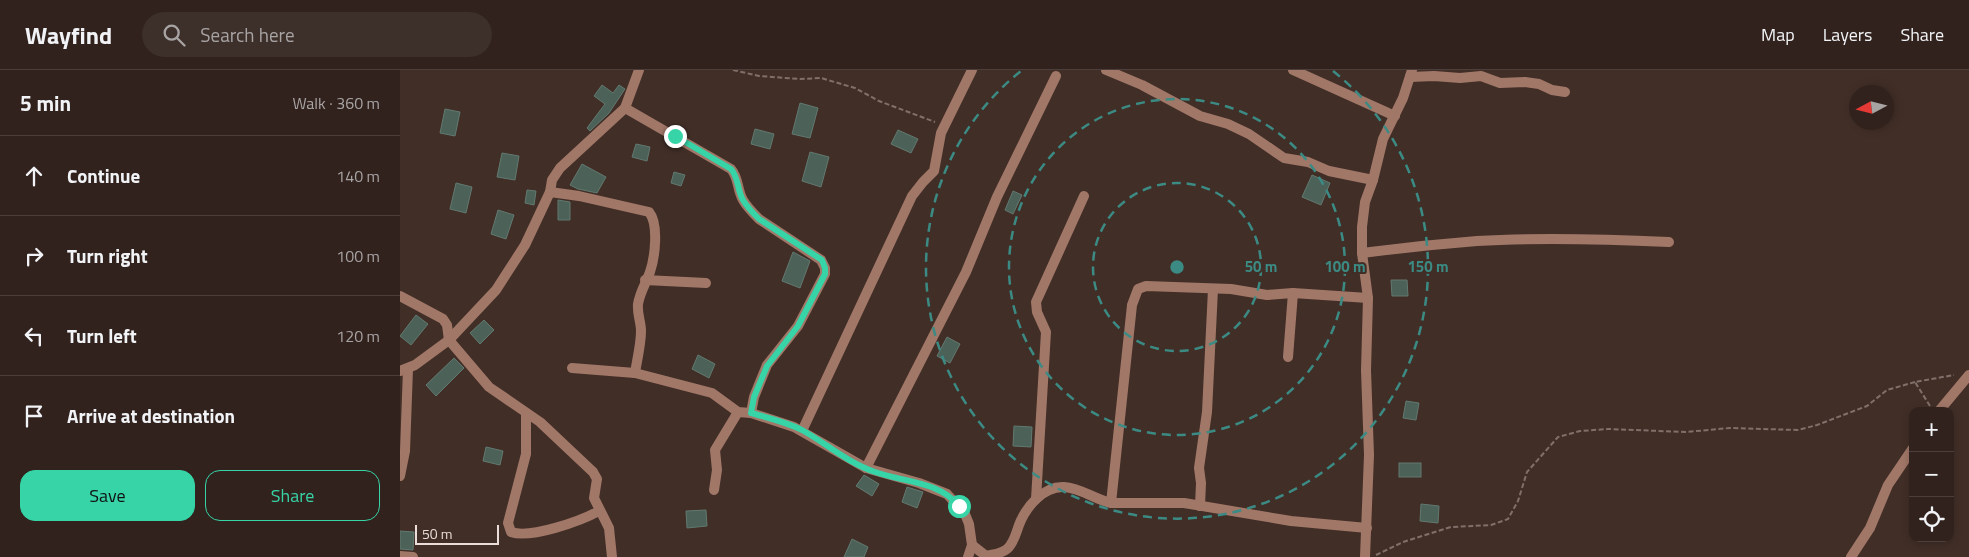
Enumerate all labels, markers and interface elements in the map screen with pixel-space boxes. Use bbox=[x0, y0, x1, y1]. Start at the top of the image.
search box bbox=[142, 12, 492, 57]
text: Wayfind bbox=[25, 17, 112, 53]
text: Search here bbox=[200, 20, 295, 49]
icon: search bbox=[160, 21, 188, 49]
text: Map bbox=[1761, 21, 1795, 48]
text: Layers bbox=[1823, 21, 1872, 48]
text: Share bbox=[1900, 21, 1944, 48]
north arrow bbox=[1849, 85, 1894, 130]
text: 5 min bbox=[20, 87, 71, 119]
text: Walk · 360 m bbox=[292, 91, 380, 115]
route end bbox=[664, 125, 687, 148]
text: Continue bbox=[67, 161, 140, 190]
icon: ahead bbox=[20, 162, 48, 190]
text: 140 m bbox=[336, 164, 380, 188]
text: Turn right bbox=[67, 241, 148, 270]
icon: right bbox=[20, 242, 48, 270]
text: 100 m bbox=[336, 244, 380, 268]
text: 50 m bbox=[1245, 255, 1277, 278]
text: 100 m bbox=[1324, 255, 1366, 278]
text: 150 m bbox=[1407, 255, 1449, 278]
centre of rings bbox=[1168, 258, 1186, 276]
text: Turn left bbox=[67, 321, 137, 350]
icon: left bbox=[20, 322, 48, 350]
text: 120 m bbox=[336, 324, 380, 348]
text: Arrive at destination bbox=[67, 401, 235, 430]
icon: arrive bbox=[20, 402, 48, 430]
map controls bbox=[1909, 407, 1954, 542]
button: + bbox=[1909, 407, 1954, 452]
button: − bbox=[1909, 452, 1954, 497]
button: Save bbox=[20, 470, 195, 521]
button: Share bbox=[205, 470, 380, 521]
route start bbox=[948, 495, 971, 518]
button: locate bbox=[1909, 497, 1954, 542]
scale bar bbox=[415, 522, 499, 545]
text: 50 m bbox=[422, 523, 452, 544]

